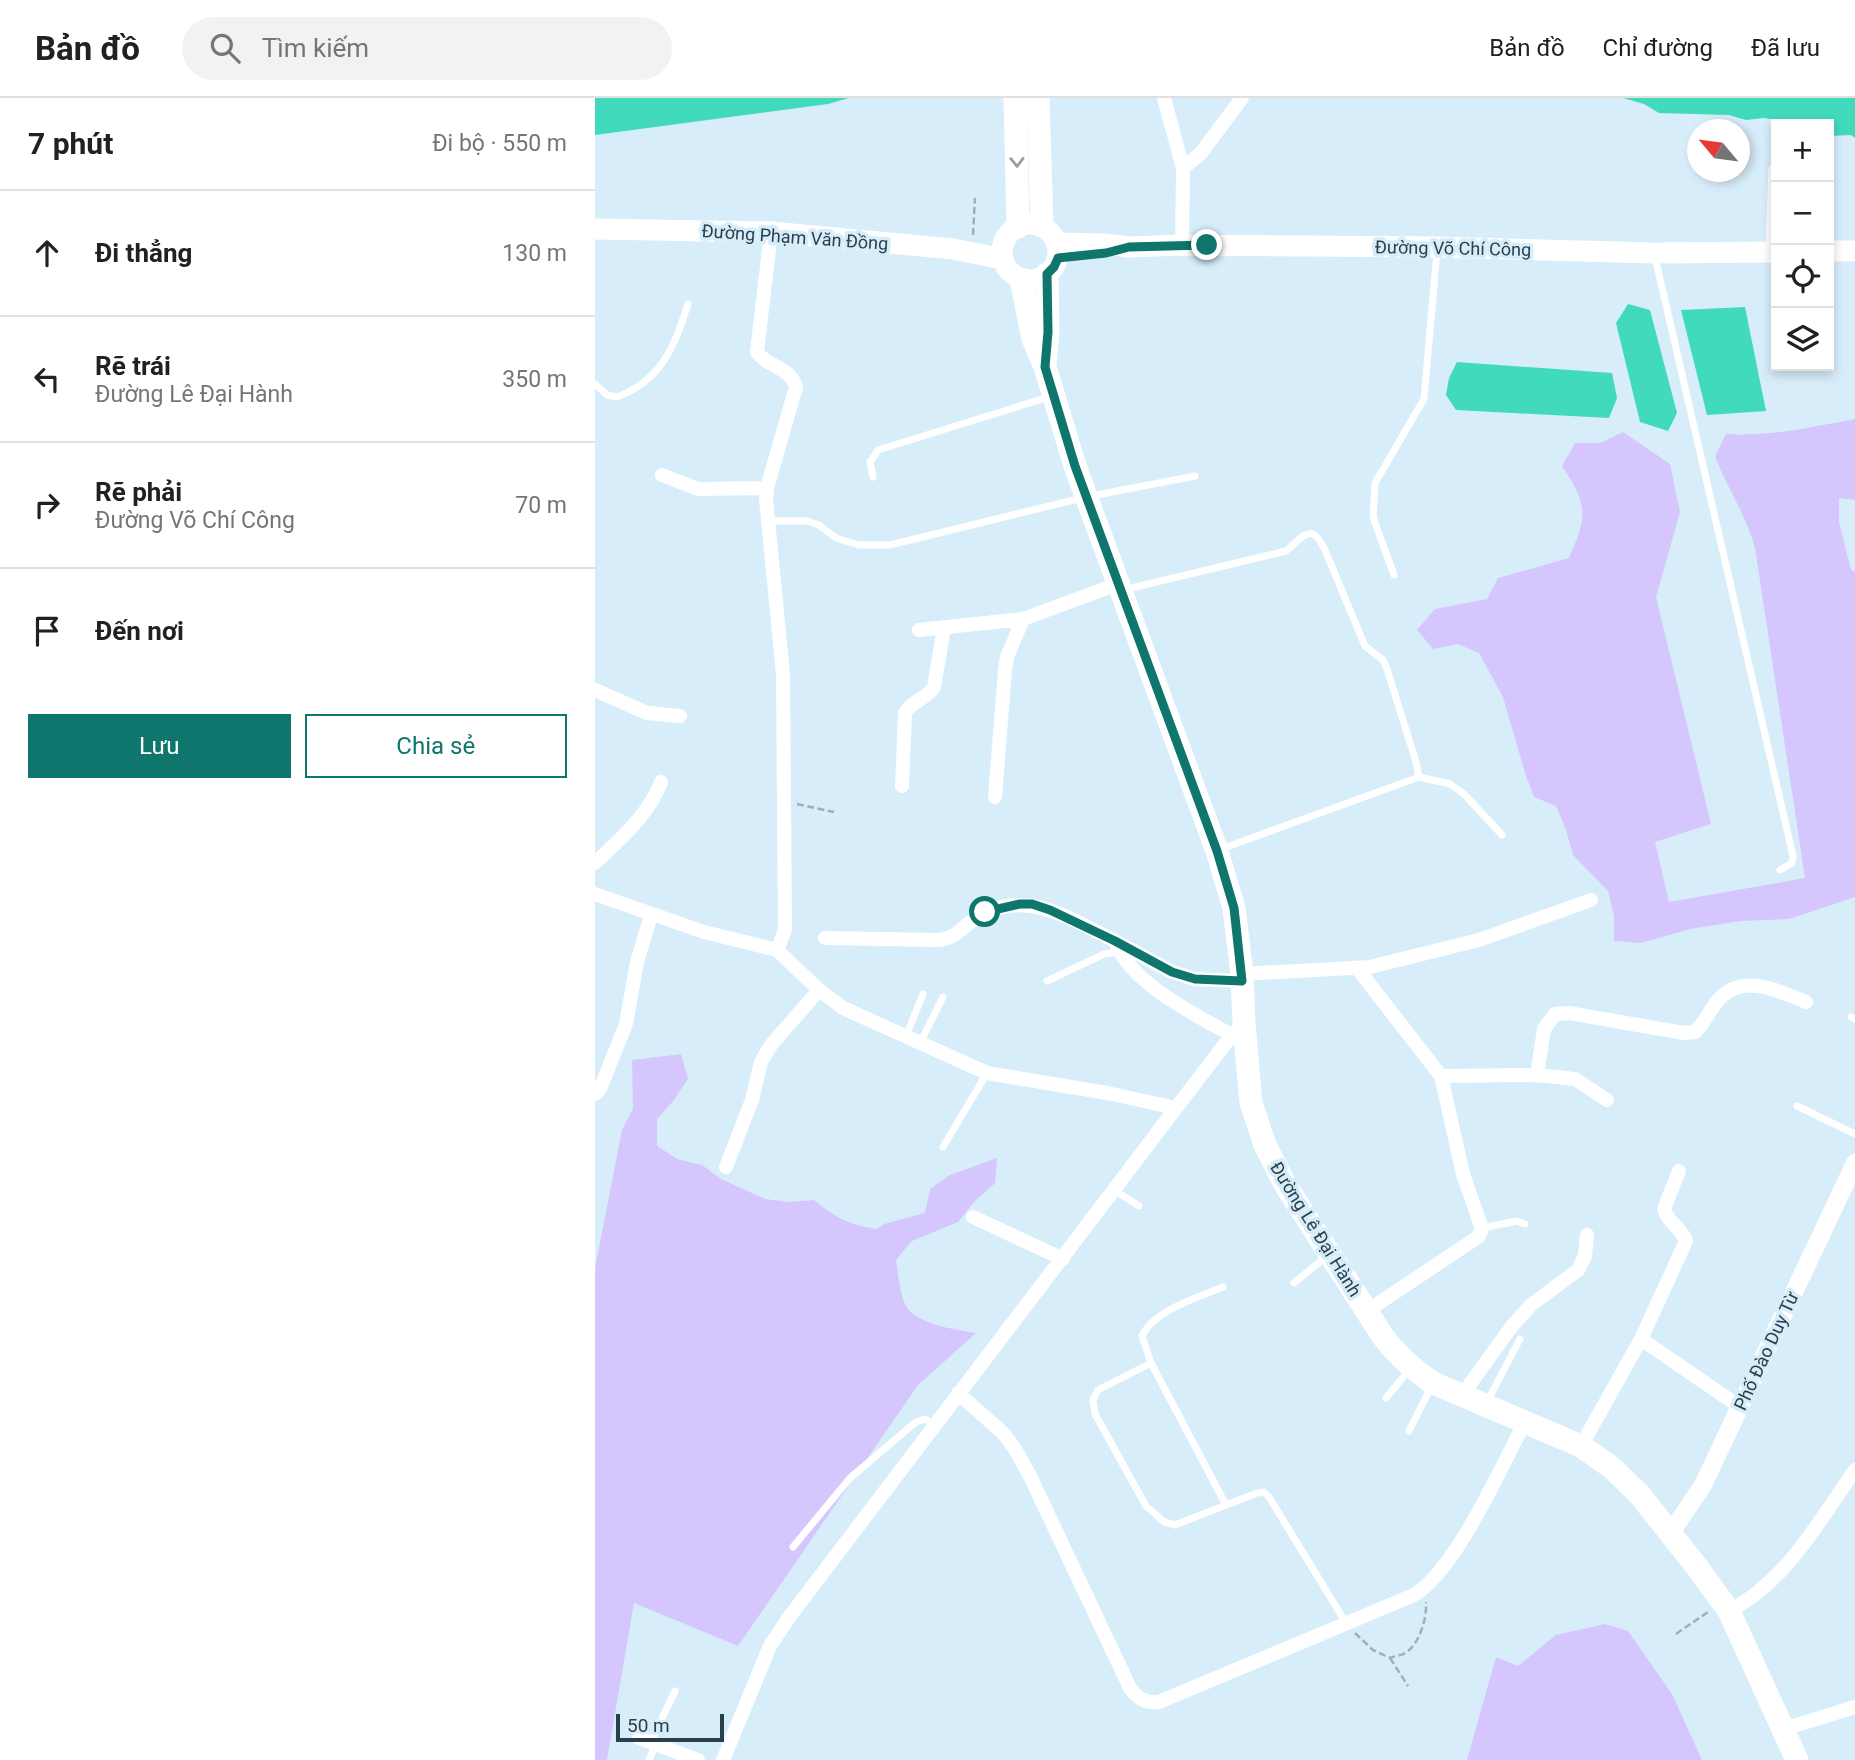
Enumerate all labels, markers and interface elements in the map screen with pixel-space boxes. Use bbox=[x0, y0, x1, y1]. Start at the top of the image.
search box bbox=[182, 17, 672, 80]
text: Bản đồ bbox=[35, 29, 140, 68]
icon: search bbox=[206, 29, 244, 67]
text: Tìm kiếm bbox=[262, 33, 369, 63]
text: Bản đồ bbox=[1489, 34, 1565, 62]
text: Chỉ đường bbox=[1603, 34, 1713, 62]
text: Đã lưu bbox=[1751, 34, 1820, 62]
north arrow bbox=[1687, 119, 1750, 182]
map controls bbox=[1771, 119, 1834, 371]
button: + bbox=[1771, 119, 1834, 182]
text: 7 phút bbox=[28, 126, 113, 161]
text: Đi bộ · 550 m bbox=[432, 130, 567, 157]
one-way arrow bbox=[1009, 157, 1024, 168]
button: − bbox=[1771, 182, 1834, 245]
street label: Đường Phạm Văn Đồng bbox=[701, 220, 889, 254]
route end bbox=[1191, 229, 1222, 260]
icon: ahead bbox=[28, 234, 66, 272]
street label: Đường Võ Chí Công bbox=[1375, 236, 1531, 260]
text: Đi thẳng bbox=[95, 238, 192, 268]
text: 130 m bbox=[502, 240, 567, 267]
button: locate bbox=[1771, 245, 1834, 308]
button: layers bbox=[1771, 308, 1834, 371]
text: Rẽ trái bbox=[95, 351, 171, 381]
icon: left bbox=[28, 360, 66, 398]
text: 350 m bbox=[502, 366, 567, 393]
text: Đường Lê Đại Hành bbox=[95, 381, 293, 408]
text: Rẽ phải bbox=[95, 477, 182, 507]
icon: right bbox=[28, 486, 66, 524]
text: 70 m bbox=[515, 492, 567, 519]
text: Đường Võ Chí Công bbox=[95, 507, 295, 534]
icon: arrive bbox=[28, 612, 66, 650]
text: Đến nơi bbox=[95, 616, 184, 646]
button: Lưu bbox=[28, 714, 291, 778]
button: Chia sẻ bbox=[305, 714, 567, 778]
route start bbox=[969, 896, 1000, 927]
street label: Đường Lê Đại Hành bbox=[1266, 1158, 1366, 1300]
street label: Phố Đào Duy Từ bbox=[1729, 1288, 1803, 1413]
scale bar bbox=[616, 1711, 725, 1743]
text: 50 m bbox=[627, 1714, 670, 1737]

